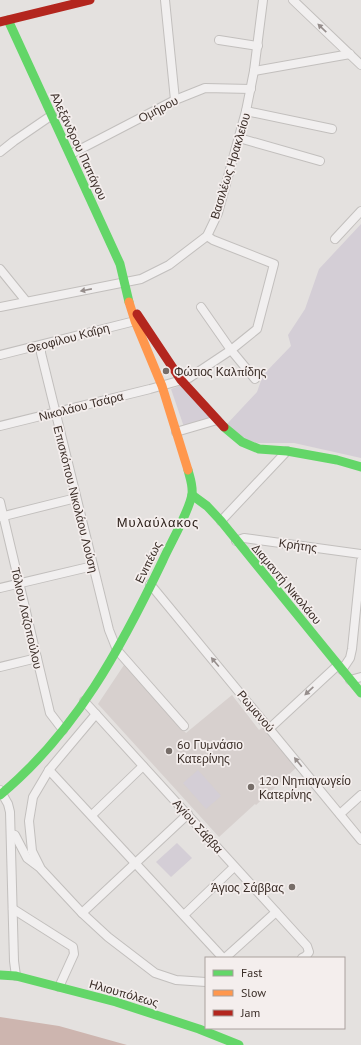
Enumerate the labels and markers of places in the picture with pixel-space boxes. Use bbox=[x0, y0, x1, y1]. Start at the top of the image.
place label: Φώτιος Καλπίδης bbox=[174, 364, 267, 379]
marker: Φώτιος Καλπίδης bbox=[161, 366, 171, 376]
place label: 6ο Γυμνάσιο Κατερίνης bbox=[177, 737, 243, 766]
marker: 6ο Γυμνάσιο Κατερίνης bbox=[164, 746, 174, 756]
place label: 12ο Νηπιαγωγείο Κατερίνης bbox=[259, 773, 351, 802]
marker: 12ο Νηπιαγωγείο Κατερίνης bbox=[246, 782, 256, 792]
place label: Άγιος Σάββας bbox=[211, 880, 284, 895]
marker: Άγιος Σάββας bbox=[287, 882, 297, 892]

